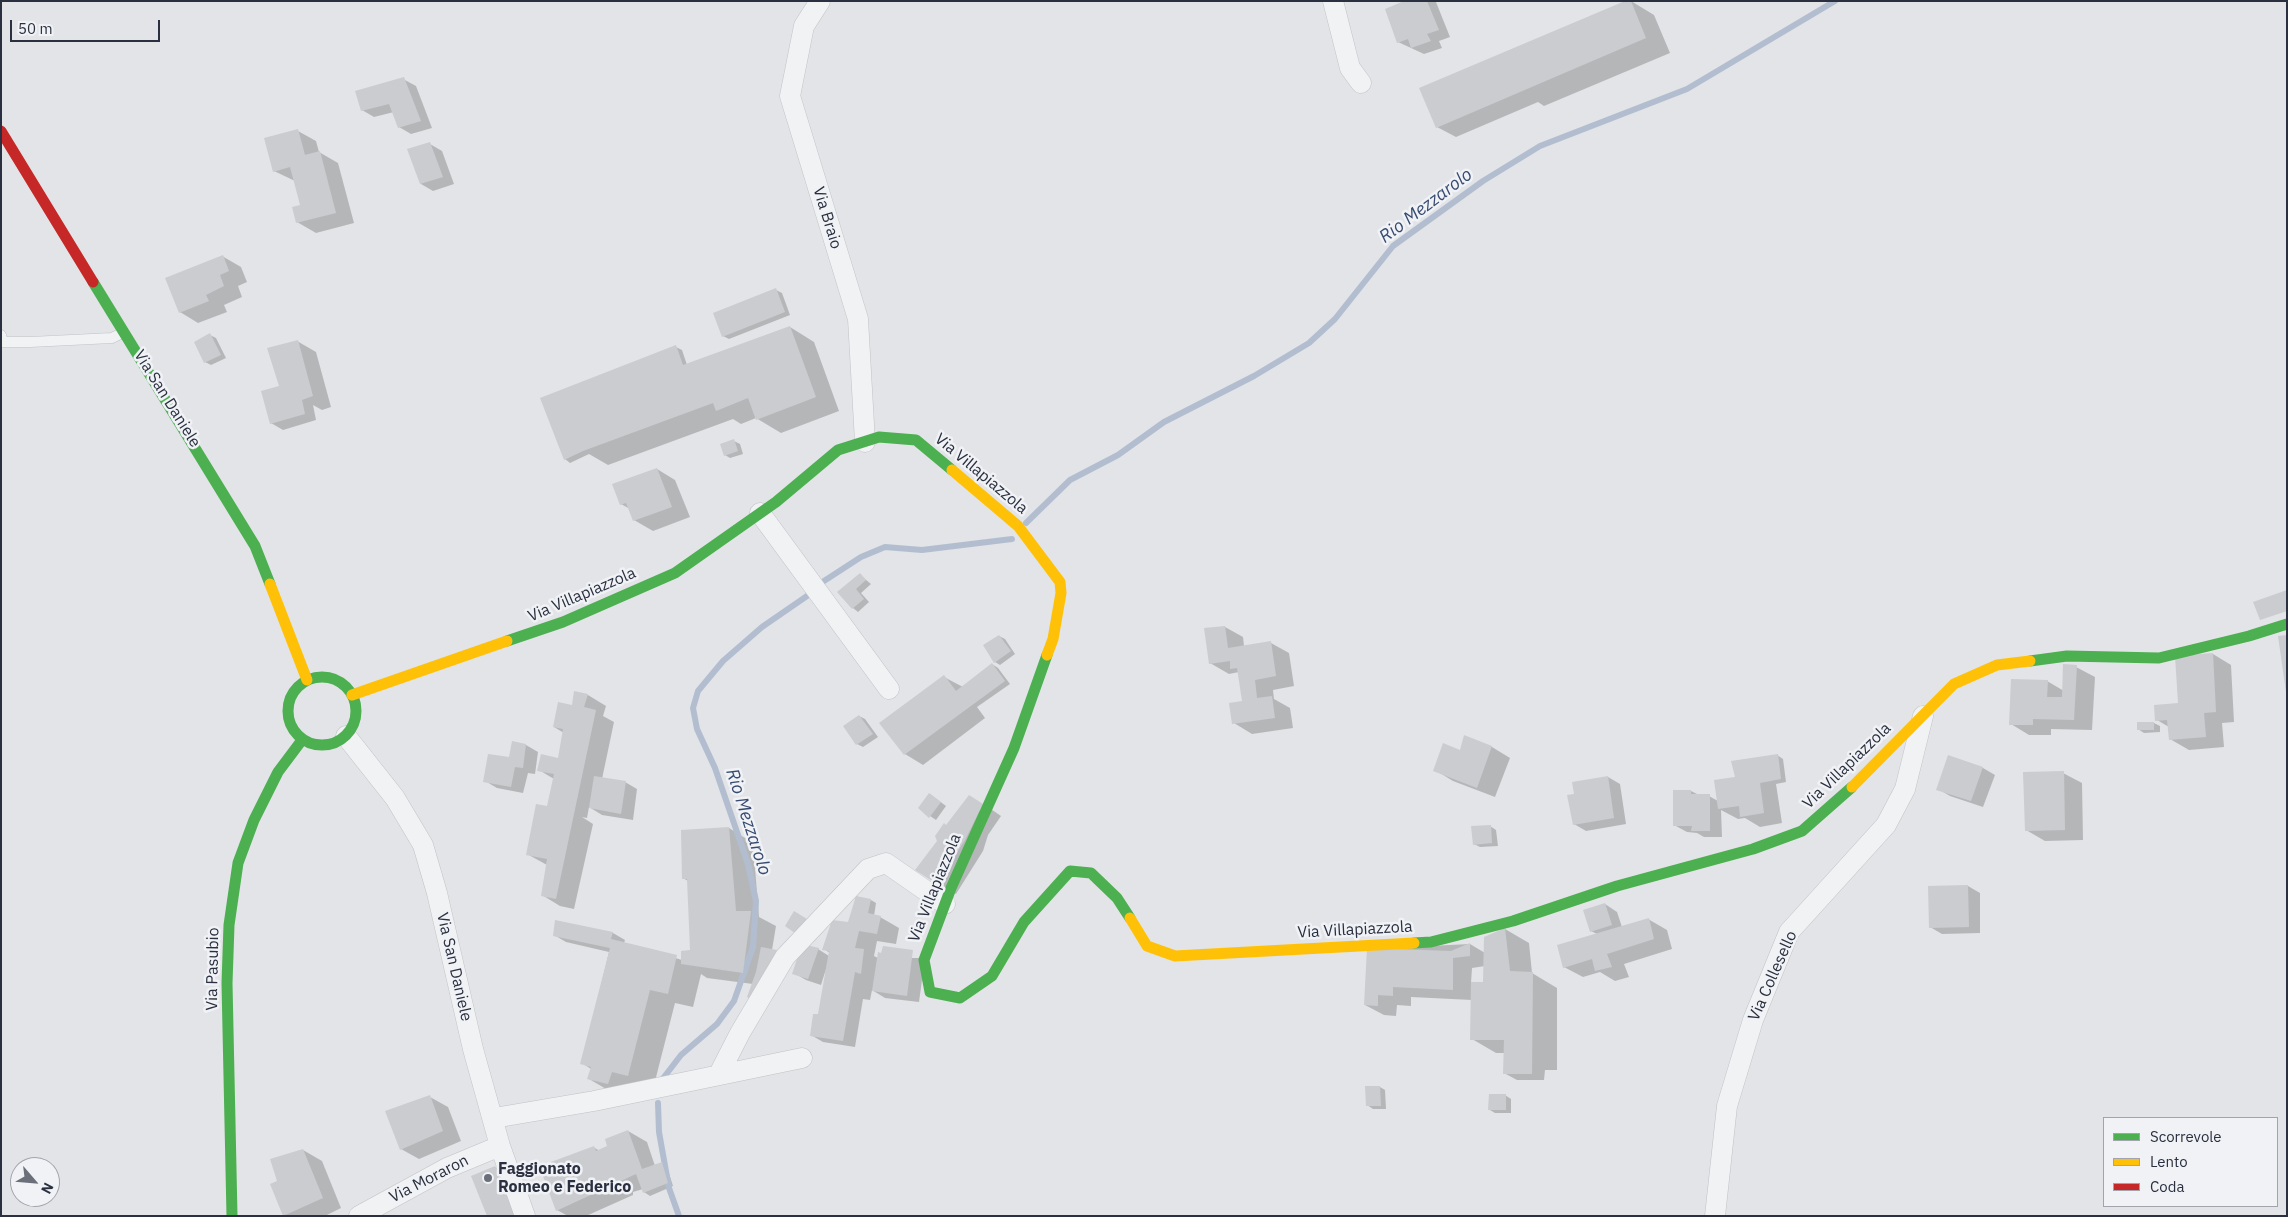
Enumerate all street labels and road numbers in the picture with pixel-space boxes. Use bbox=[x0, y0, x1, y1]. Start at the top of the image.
street label: Via Braio bbox=[808, 185, 846, 251]
street label: Via San Daniele bbox=[129, 347, 205, 451]
street label: Via Villapiazzola bbox=[931, 430, 1031, 518]
street label: Via Villapiazzola bbox=[525, 564, 639, 626]
street label: Via Villapiazzola bbox=[1799, 719, 1895, 813]
street label: Via Villapiazzola bbox=[904, 831, 966, 945]
street label: Via San Daniele bbox=[432, 911, 476, 1023]
street label: Via Villapiazzola bbox=[1297, 917, 1413, 943]
street label: Via Pasubio bbox=[203, 927, 223, 1011]
street label: Via Collesello bbox=[1745, 928, 1801, 1024]
street label: Via Moraron bbox=[386, 1151, 472, 1207]

